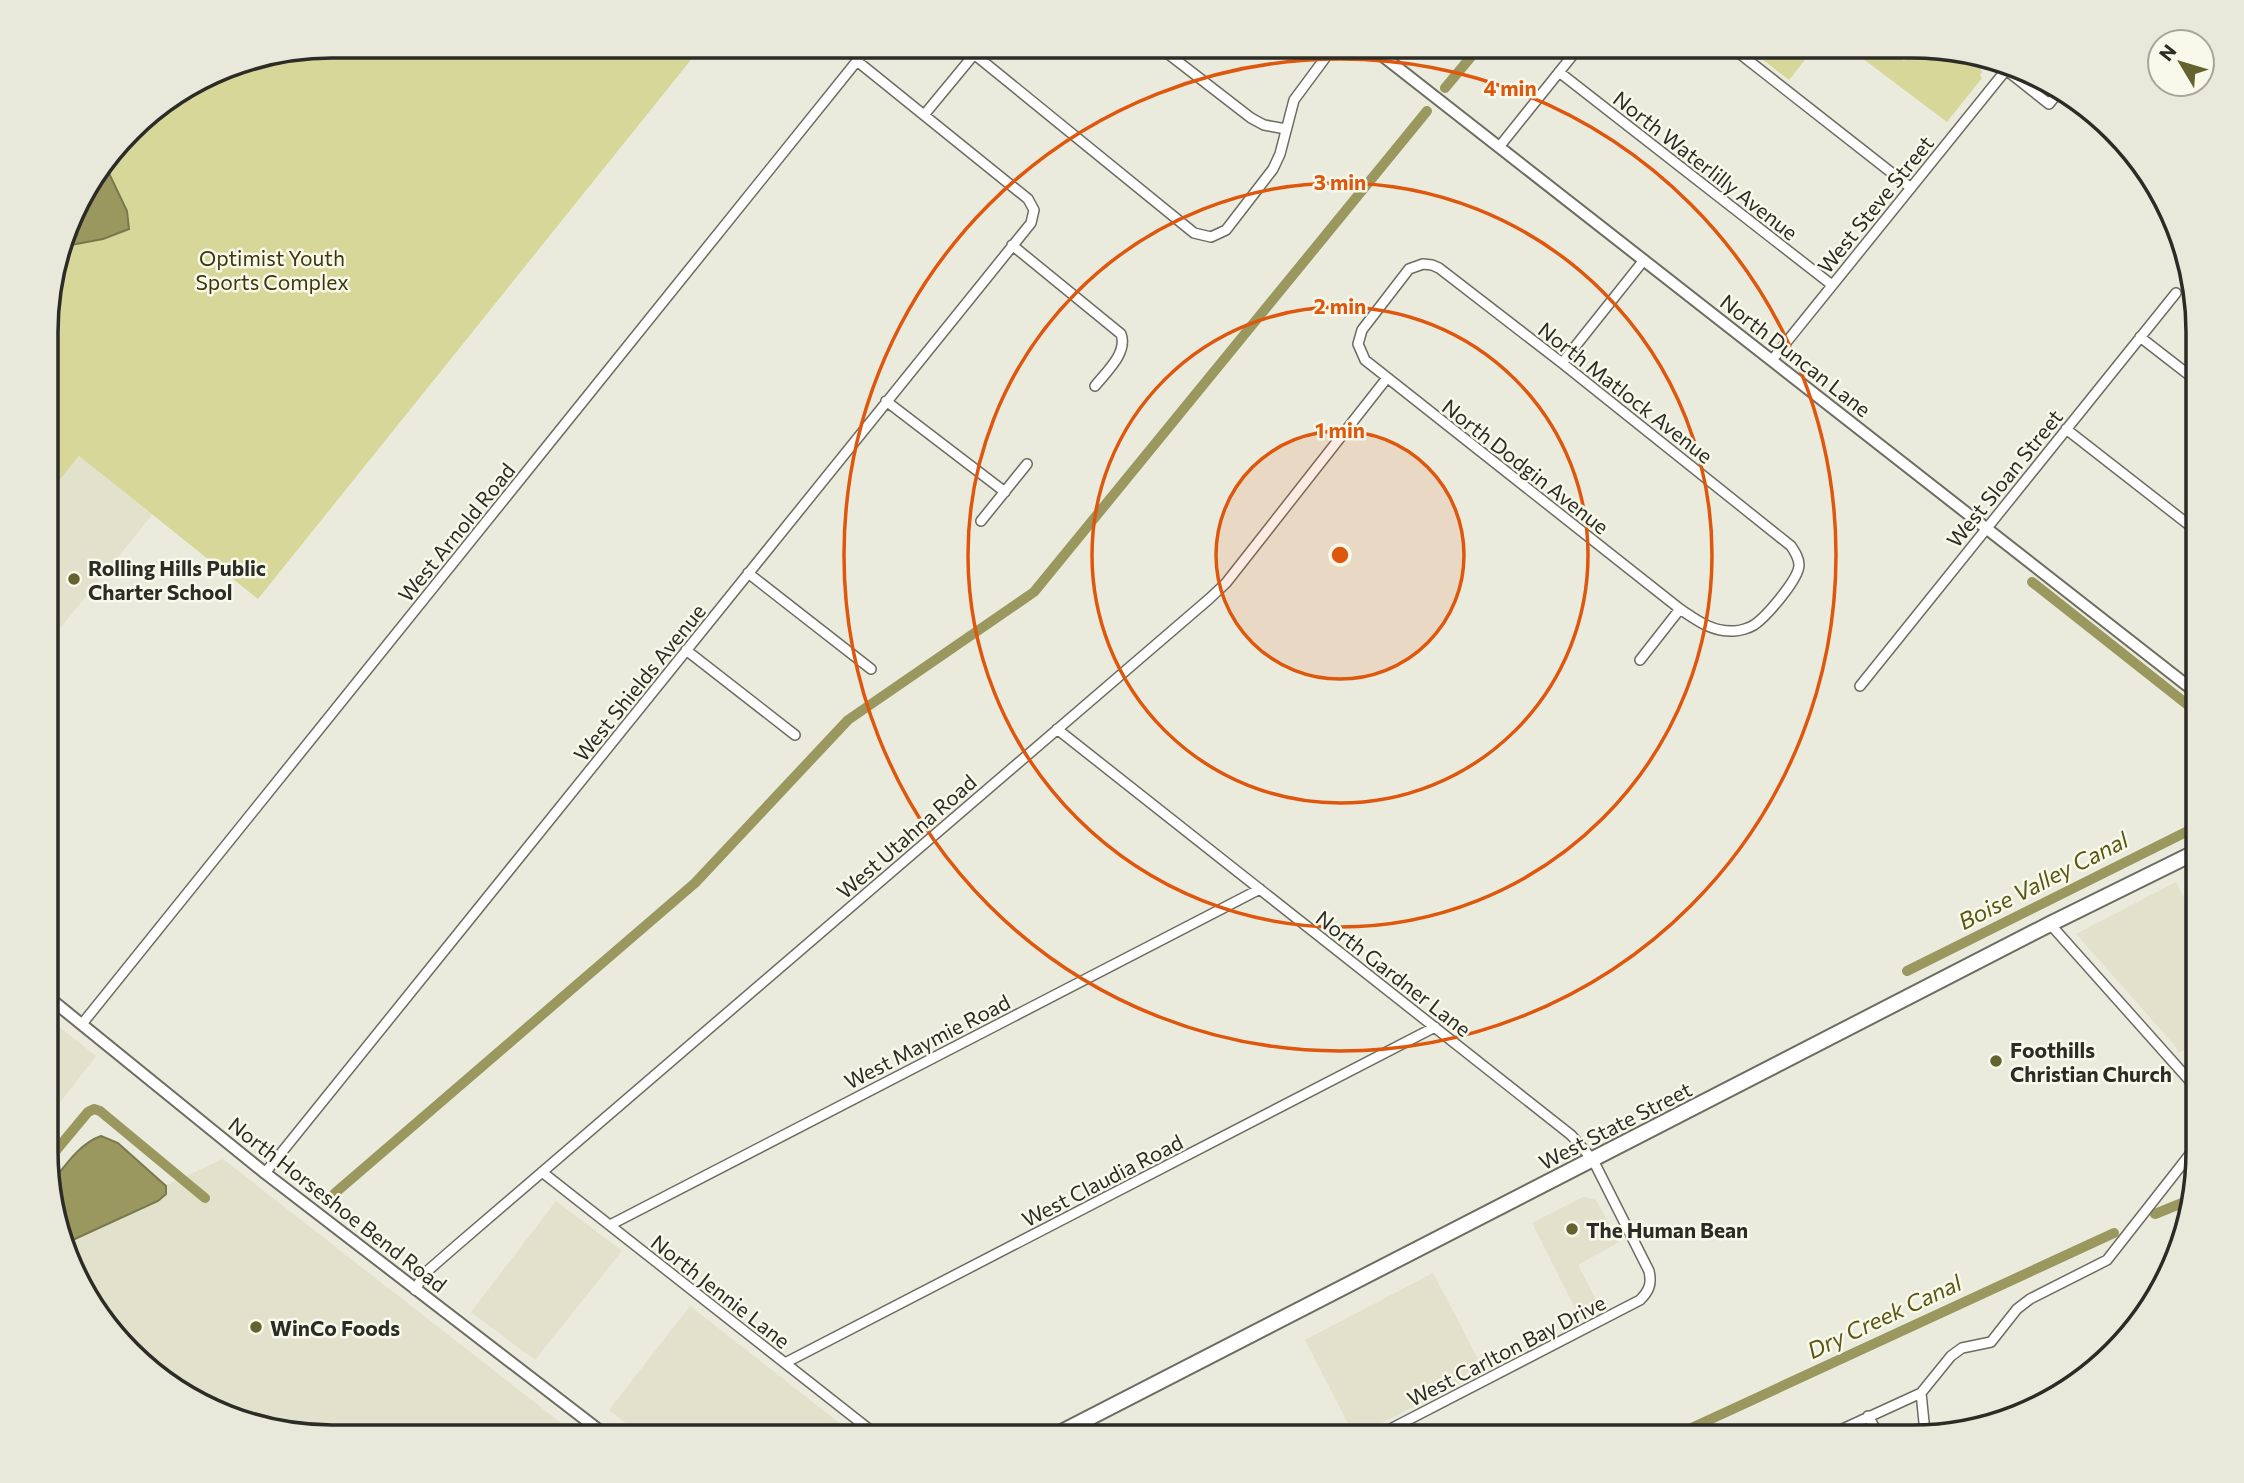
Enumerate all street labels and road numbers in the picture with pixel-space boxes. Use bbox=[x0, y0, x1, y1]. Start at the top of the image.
street label: North Waterlilly Avenue bbox=[1609, 85, 1803, 245]
street label: West Steve Street bbox=[1812, 130, 1938, 278]
street label: North Duncan Lane bbox=[1716, 288, 1876, 422]
street label: North Matlock Avenue bbox=[1534, 316, 1718, 468]
street label: North Dodgin Avenue bbox=[1438, 393, 1614, 539]
street label: West Sloan Street bbox=[1941, 404, 2067, 552]
street label: West Arnold Road bbox=[392, 458, 520, 606]
street label: West Shields Avenue bbox=[568, 598, 710, 766]
street label: West Utahna Road bbox=[831, 769, 981, 903]
street label: North Gardner Lane bbox=[1312, 905, 1476, 1041]
street label: West Maymie Road bbox=[840, 988, 1014, 1094]
street label: West State Street bbox=[1535, 1076, 1695, 1174]
street label: North Horseshoe Bend Road bbox=[224, 1111, 452, 1297]
street label: West Claudia Road bbox=[1017, 1129, 1187, 1231]
street label: North Jennie Lane bbox=[647, 1229, 795, 1353]
street label: West Carlton Bay Drive bbox=[1403, 1289, 1609, 1411]

